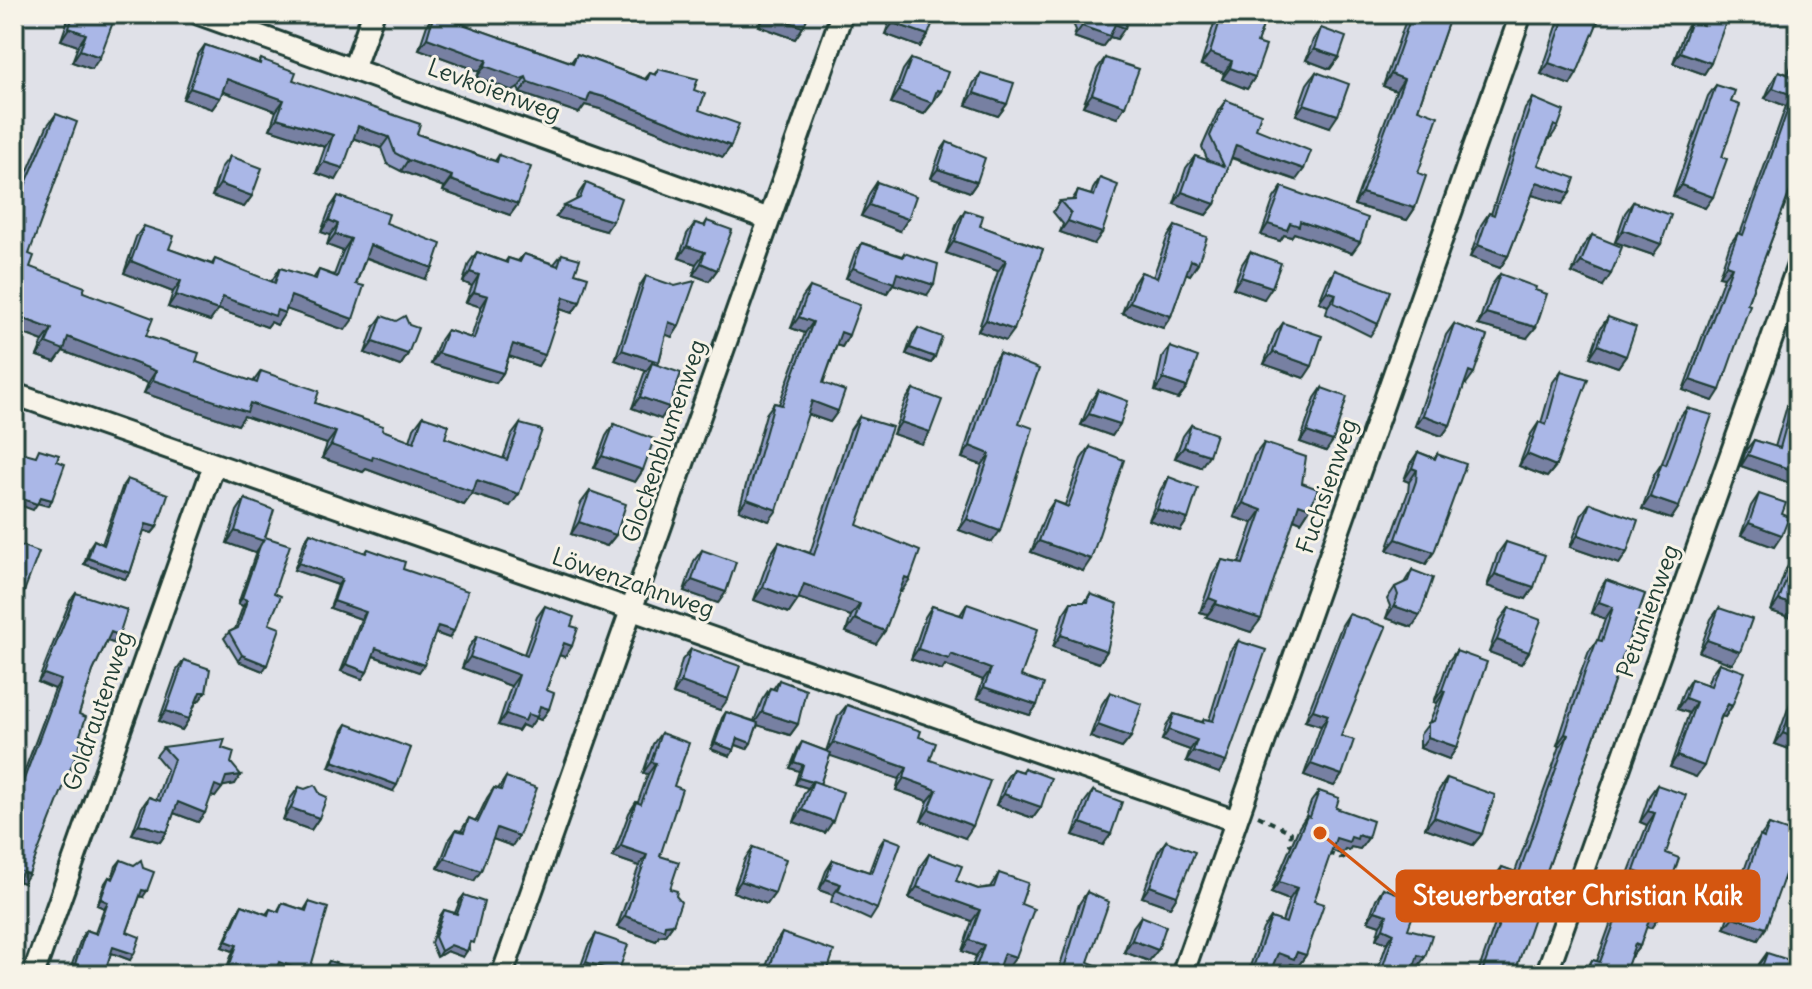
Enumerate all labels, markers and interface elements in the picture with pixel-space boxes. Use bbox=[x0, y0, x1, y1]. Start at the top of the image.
street label: Levkoienweg bbox=[424, 51, 565, 127]
street label: Glockenblumenweg bbox=[614, 335, 712, 546]
street label: Fuchsienweg bbox=[1289, 414, 1363, 557]
street label: Löwenzahnweg bbox=[548, 540, 718, 624]
street label: Petunienweg bbox=[1609, 540, 1685, 681]
street label: Goldrautenweg bbox=[56, 627, 138, 795]
callout: Steuerberater Christian Kaik bbox=[1397, 871, 1759, 921]
text: Steuerberater Christian Kaik bbox=[1413, 879, 1743, 912]

